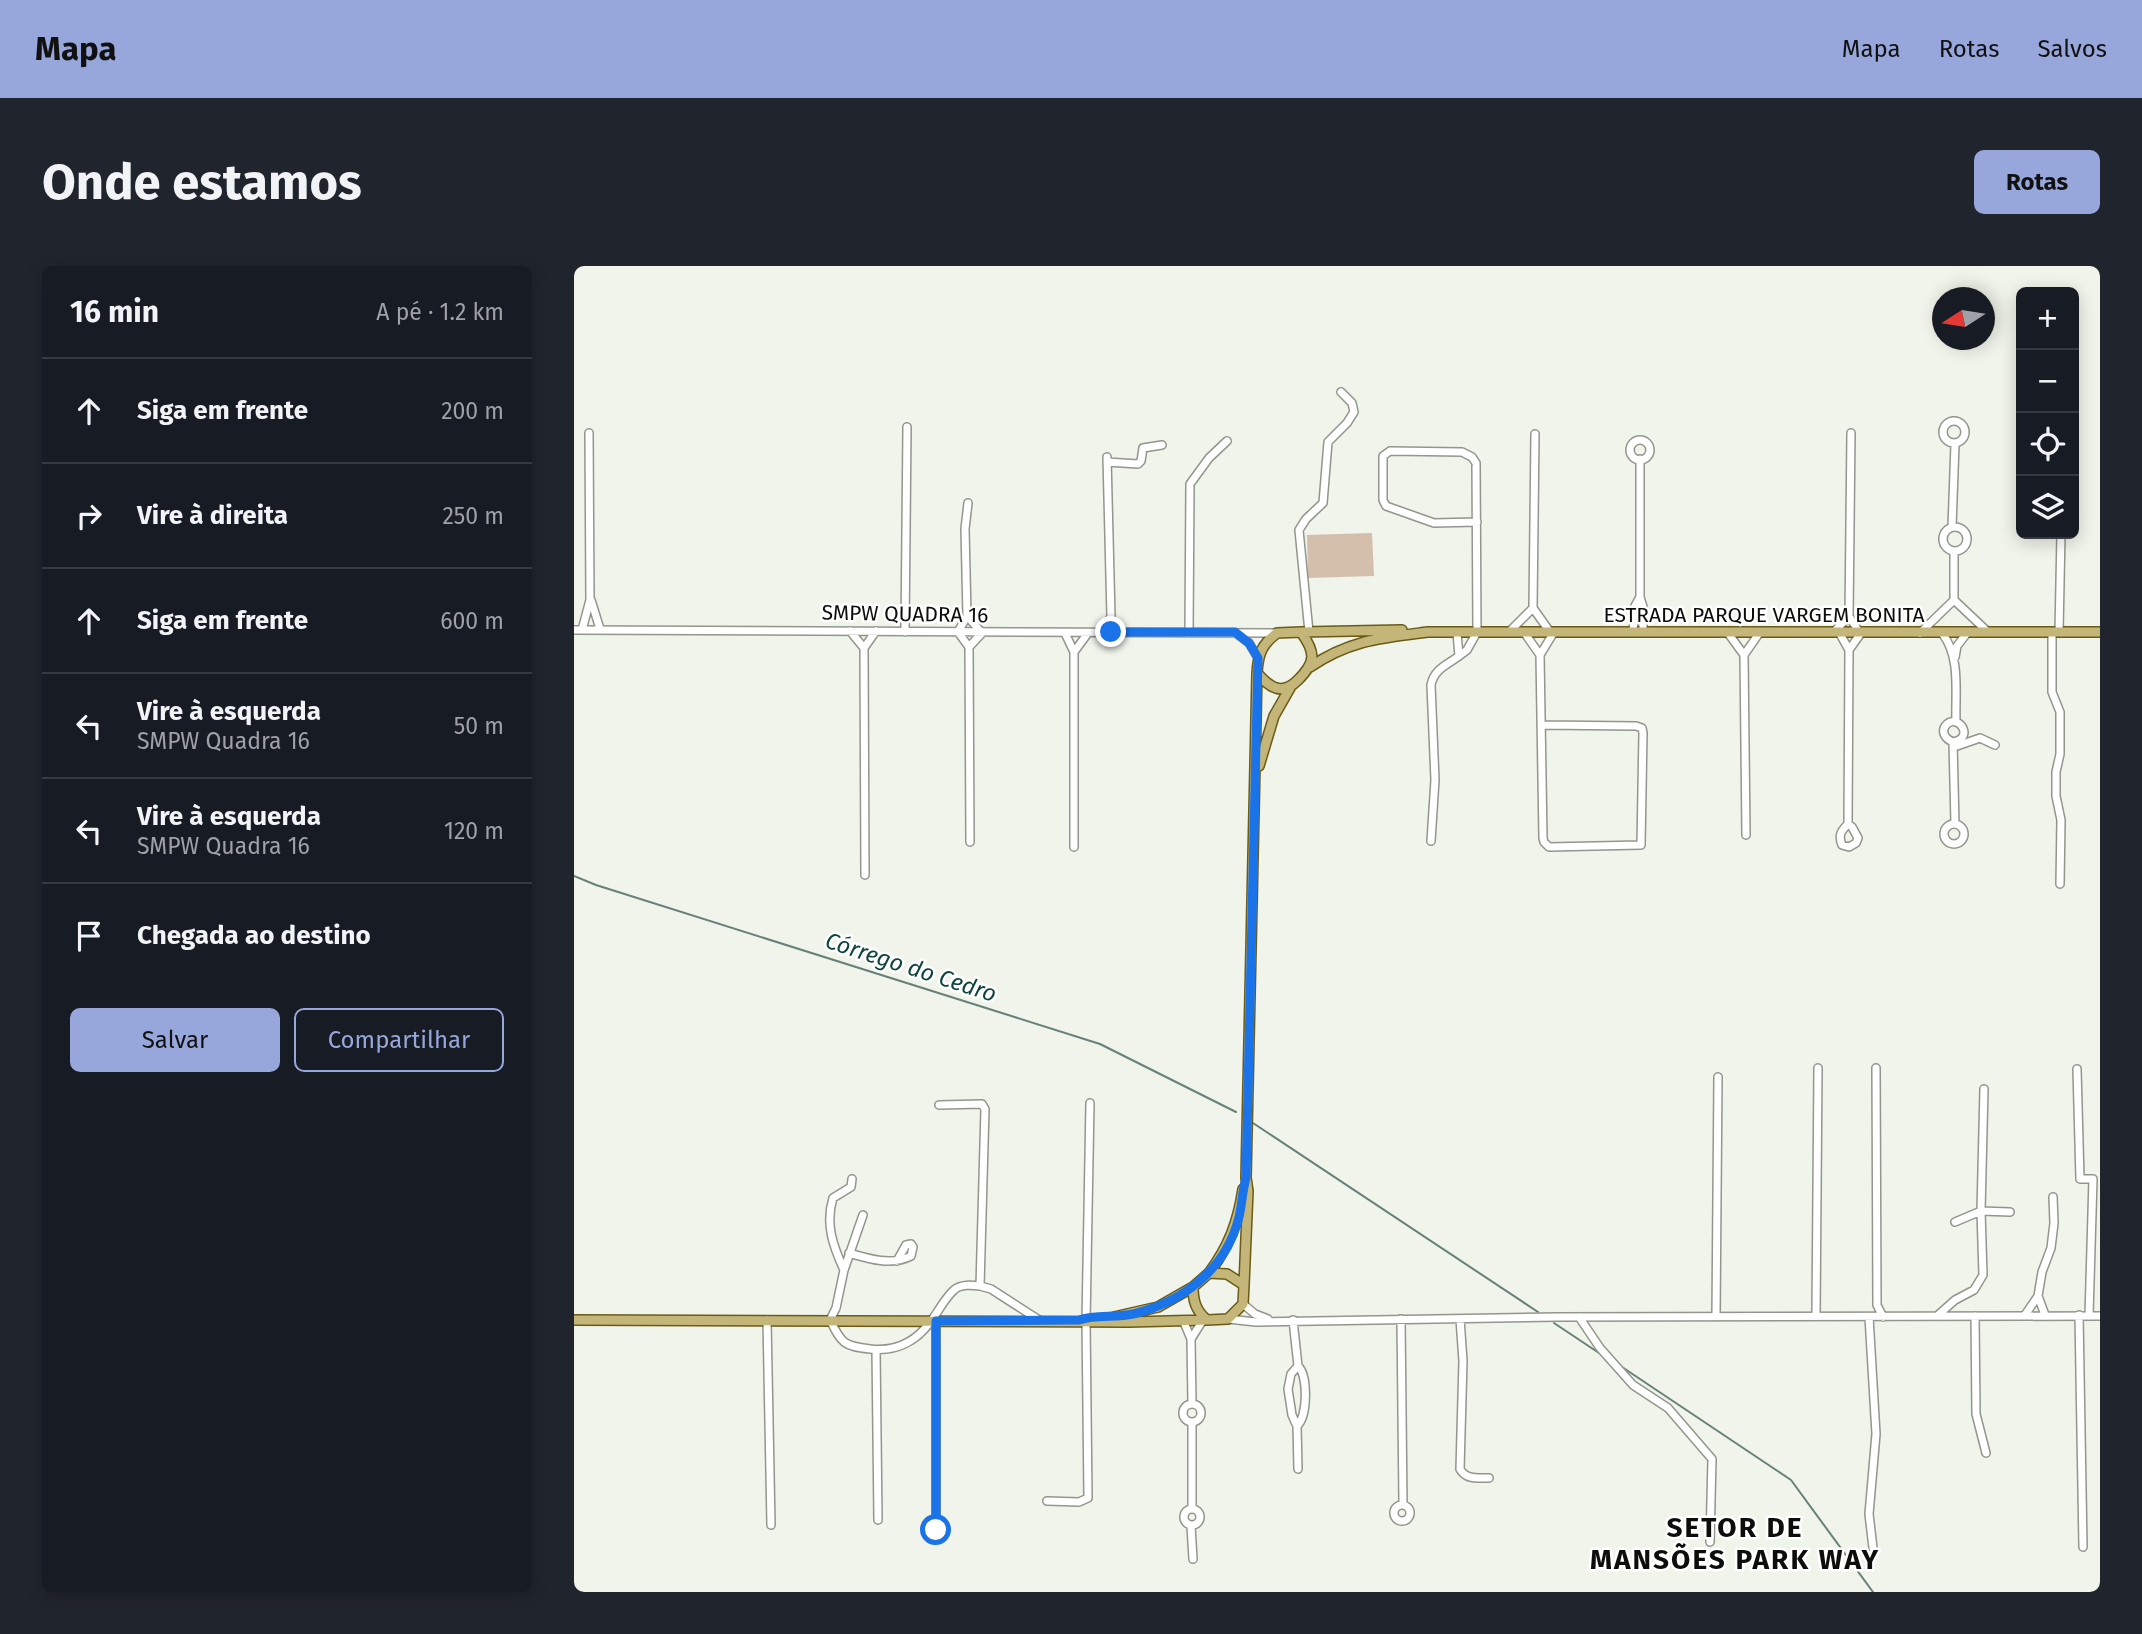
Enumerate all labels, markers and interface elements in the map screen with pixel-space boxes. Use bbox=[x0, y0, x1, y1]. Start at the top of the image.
text: Mapa bbox=[35, 29, 116, 69]
text: Mapa bbox=[1842, 35, 1901, 63]
text: Rotas bbox=[1939, 35, 1999, 63]
text: Salvos bbox=[2037, 35, 2107, 63]
button: Rotas bbox=[1974, 150, 2100, 214]
text: Onde estamos bbox=[42, 153, 362, 212]
north arrow bbox=[1932, 287, 1995, 350]
map controls bbox=[2016, 287, 2079, 539]
button: + bbox=[2016, 287, 2079, 350]
text: 16 min bbox=[70, 294, 159, 330]
text: A pé · 1.2 km bbox=[376, 298, 504, 326]
button: − bbox=[2016, 350, 2079, 413]
icon: ahead bbox=[70, 392, 108, 430]
text: Siga em frente bbox=[137, 395, 308, 426]
text: 200 m bbox=[441, 397, 504, 425]
button: locate bbox=[2016, 413, 2079, 476]
button: layers bbox=[2016, 476, 2079, 539]
icon: right bbox=[70, 497, 108, 535]
text: Vire à direita bbox=[137, 500, 288, 531]
text: 250 m bbox=[442, 502, 504, 530]
street label: SMPW QUADRA 16 bbox=[821, 600, 989, 628]
icon: ahead bbox=[70, 602, 108, 640]
street label: ESTRADA PARQUE VARGEM BONITA bbox=[1603, 602, 1925, 628]
text: Siga em frente bbox=[137, 605, 308, 636]
text: 600 m bbox=[440, 607, 504, 635]
route end bbox=[1095, 616, 1126, 647]
text: Vire à esquerda bbox=[137, 696, 321, 727]
icon: left bbox=[70, 707, 108, 745]
text: 50 m bbox=[454, 712, 504, 740]
text: SMPW Quadra 16 bbox=[137, 727, 310, 755]
text: Vire à esquerda bbox=[137, 801, 321, 832]
icon: left bbox=[70, 812, 108, 850]
text: 120 m bbox=[444, 817, 504, 845]
text: SMPW Quadra 16 bbox=[137, 832, 310, 860]
icon: arrive bbox=[70, 917, 108, 955]
text: Chegada ao destino bbox=[137, 920, 371, 951]
water label: Córrego do Cedro bbox=[822, 926, 1000, 1008]
button: Salvar bbox=[70, 1008, 280, 1072]
button: Compartilhar bbox=[294, 1008, 504, 1072]
district label: SETOR DE MANSÕES PARK WAY bbox=[1590, 1511, 1880, 1576]
route start bbox=[920, 1514, 951, 1545]

